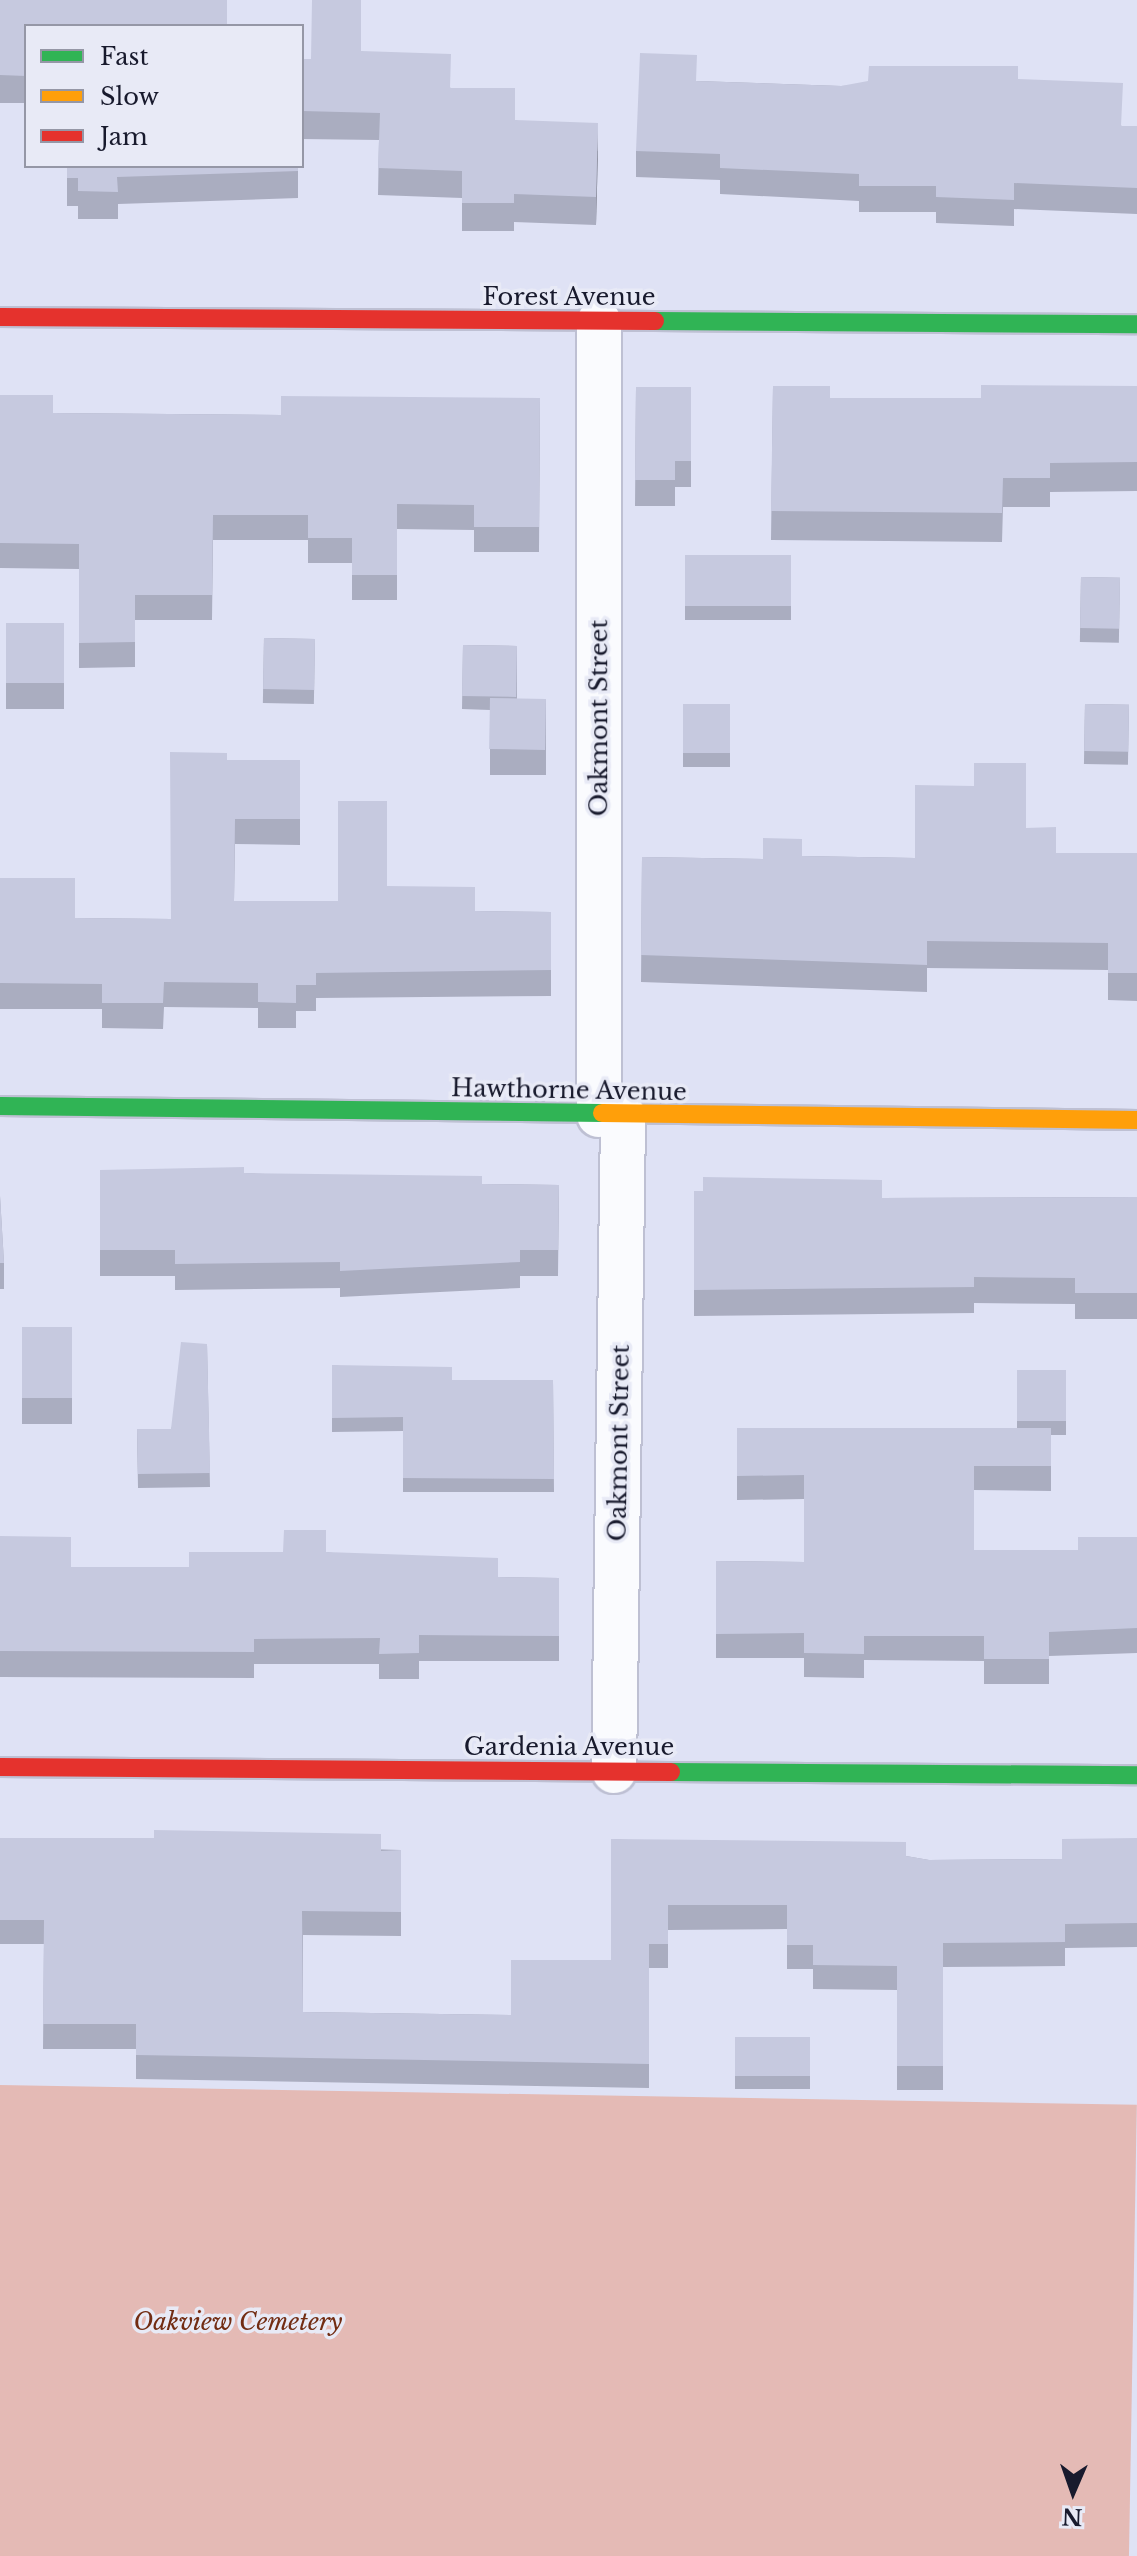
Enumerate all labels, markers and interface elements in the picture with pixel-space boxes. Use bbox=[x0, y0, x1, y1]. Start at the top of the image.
legend bbox=[24, 24, 304, 168]
text: Fast bbox=[100, 42, 148, 71]
text: Slow bbox=[100, 82, 159, 111]
text: Jam bbox=[100, 122, 148, 151]
street label: Forest Avenue bbox=[482, 283, 656, 311]
street label: Oakmont Street bbox=[585, 620, 613, 816]
street label: Hawthorne Avenue bbox=[450, 1074, 688, 1106]
street label: Oakmont Street bbox=[603, 1344, 635, 1542]
street label: Gardenia Avenue bbox=[463, 1733, 675, 1761]
park label: Oakview Cemetery bbox=[134, 2308, 342, 2336]
north arrow bbox=[1033, 2452, 1113, 2532]
text: N bbox=[1061, 2503, 1083, 2530]

